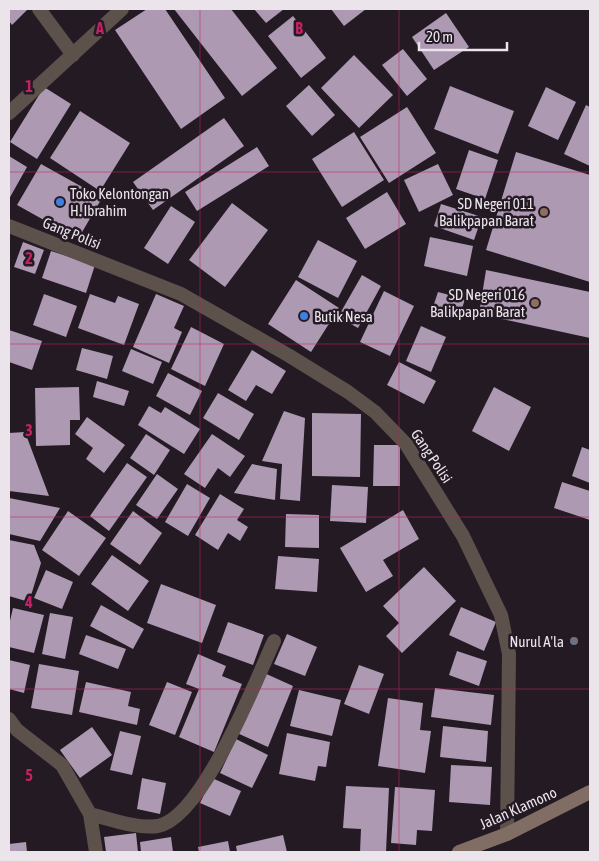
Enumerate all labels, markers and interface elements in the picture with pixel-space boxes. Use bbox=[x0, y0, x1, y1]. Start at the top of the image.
text: A bbox=[95, 19, 104, 37]
text: B bbox=[295, 19, 303, 37]
scale bar bbox=[419, 20, 506, 52]
text: 20 m bbox=[426, 28, 453, 45]
text: 1 bbox=[25, 77, 33, 95]
place label: Toko Kelontongan H. Ibrahim bbox=[70, 185, 169, 219]
place label: SD Negeri 011 Balikpapan Barat bbox=[439, 195, 534, 229]
marker: Toko Kelontongan H. Ibrahim bbox=[54, 196, 66, 208]
marker: SD Negeri 011 Balikpapan Barat bbox=[538, 206, 550, 218]
street label: Gang Polisi bbox=[40, 214, 104, 252]
text: 2 bbox=[25, 249, 33, 267]
place label: SD Negeri 016 Balikpapan Barat bbox=[430, 286, 525, 320]
marker: SD Negeri 016 Balikpapan Barat bbox=[529, 297, 541, 309]
place label: Butik Nesa bbox=[314, 308, 373, 325]
marker: Butik Nesa bbox=[298, 310, 310, 322]
text: 3 bbox=[25, 421, 33, 439]
street label: Gang Polisi bbox=[408, 426, 456, 486]
text: 4 bbox=[24, 593, 33, 611]
place label: Nurul A'la bbox=[509, 633, 564, 650]
marker: Nurul A'la bbox=[568, 635, 580, 647]
text: 5 bbox=[25, 766, 33, 784]
street label: Jalan Klamono bbox=[477, 783, 559, 833]

